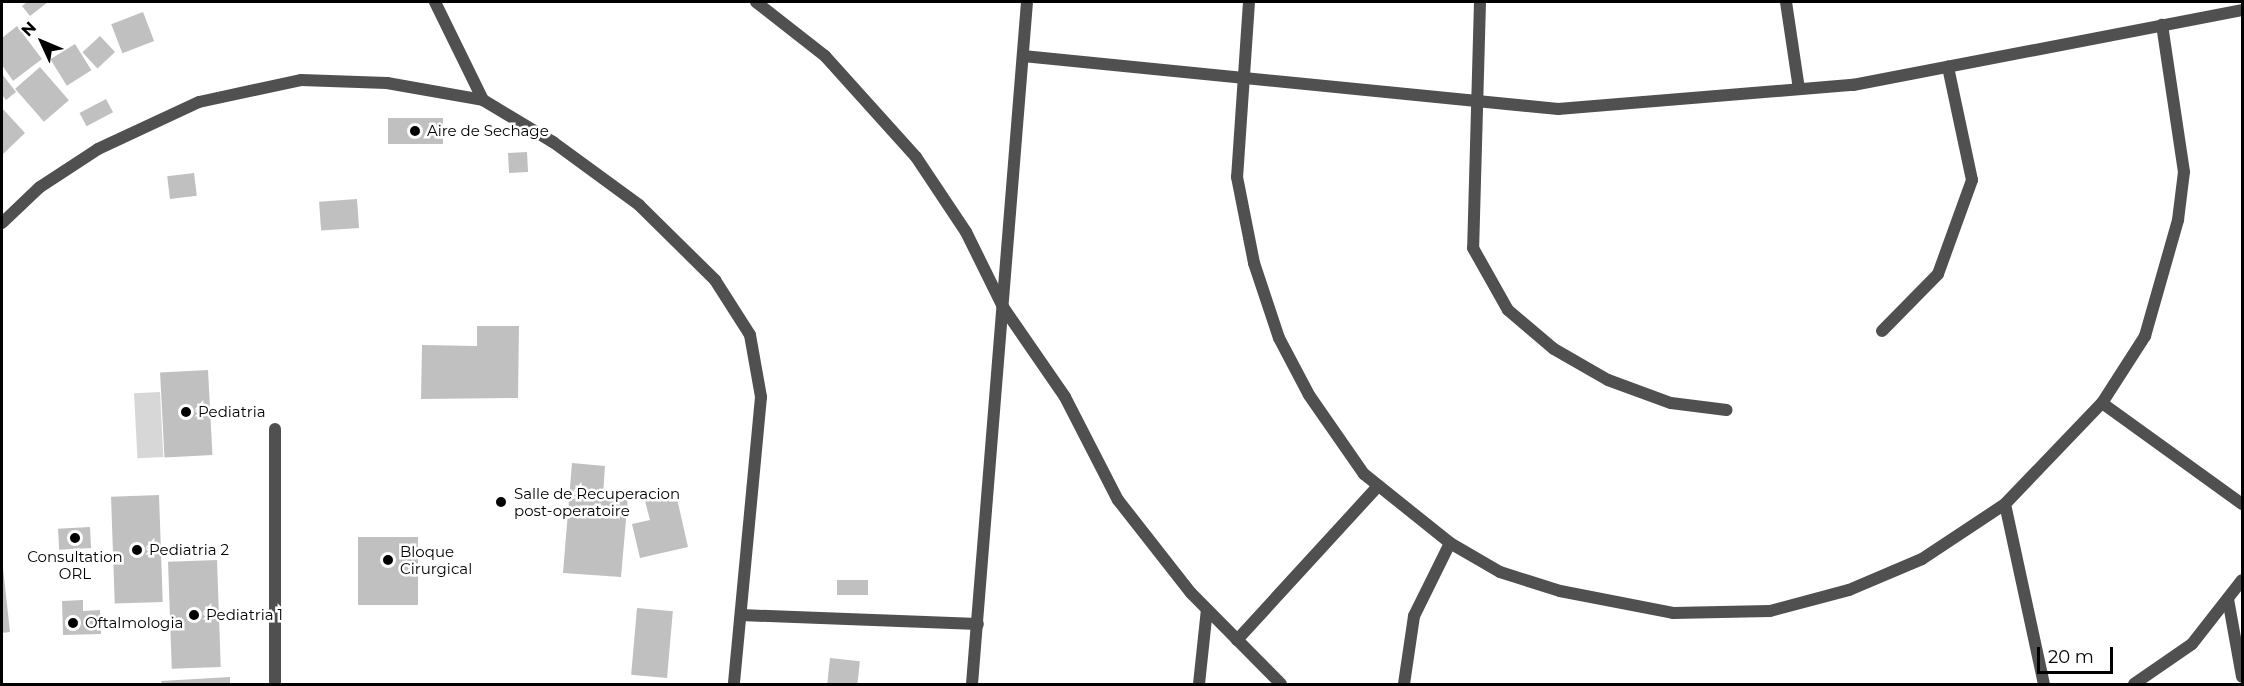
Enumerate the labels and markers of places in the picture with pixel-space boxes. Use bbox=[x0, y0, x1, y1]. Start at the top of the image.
place label: Aire de Sechage bbox=[427, 122, 549, 140]
marker: Aire de Sechage bbox=[408, 124, 422, 138]
place label: Pediatria bbox=[198, 403, 266, 421]
marker: Pediatria bbox=[179, 405, 193, 419]
place label: Salle de Recuperacion post-operatoire bbox=[514, 484, 680, 519]
marker: Salle de Recuperacion post-operatoire bbox=[492, 493, 510, 511]
marker: Consultation ORL bbox=[68, 531, 82, 545]
place label: Pediatria 2 bbox=[149, 541, 229, 559]
place label: Bloque Cirurgical bbox=[400, 542, 472, 577]
marker: Pediatria 2 bbox=[130, 543, 144, 557]
place label: Consultation ORL bbox=[27, 547, 123, 582]
marker: Bloque Cirurgical bbox=[381, 553, 395, 567]
place label: Pediatria 1 bbox=[206, 606, 283, 624]
marker: Pediatria 1 bbox=[187, 608, 201, 622]
place label: Oftalmologia bbox=[85, 614, 183, 632]
marker: Oftalmologia bbox=[66, 616, 80, 630]

